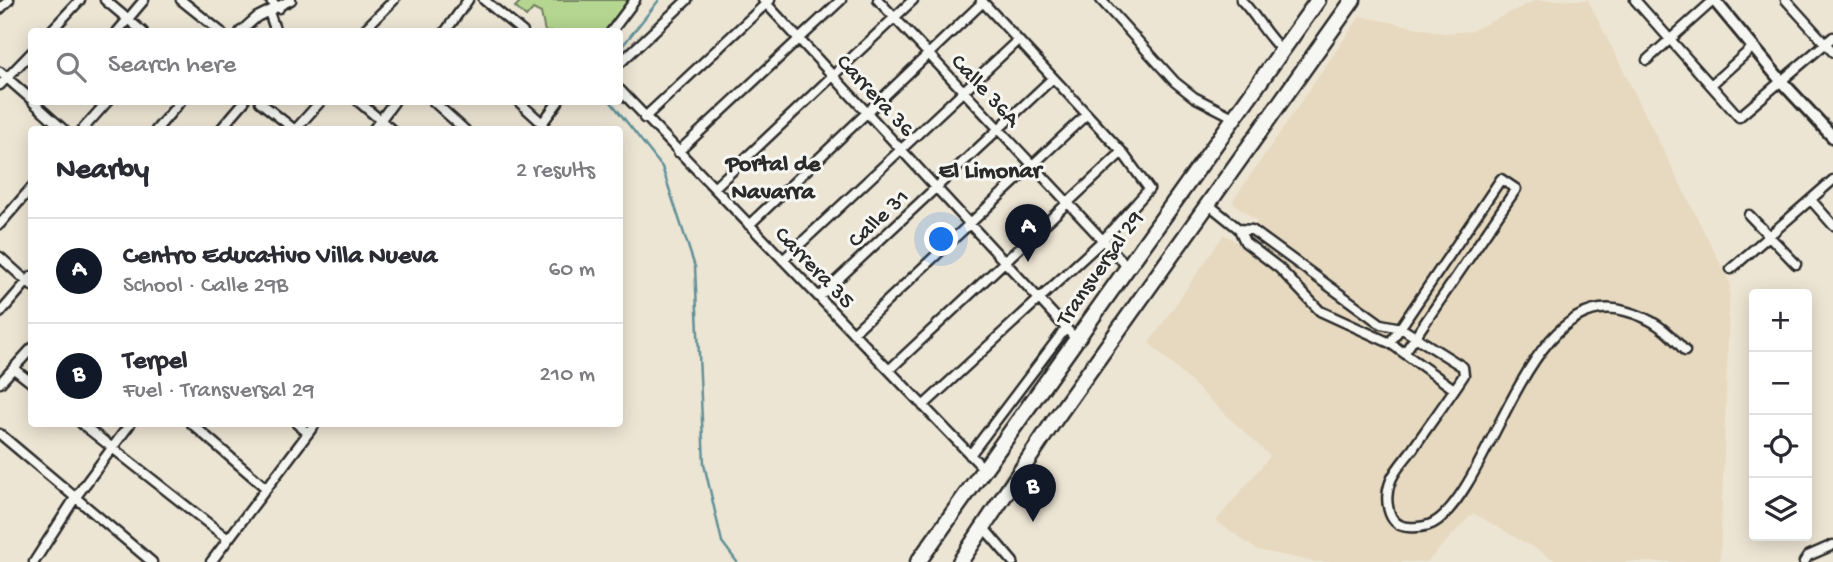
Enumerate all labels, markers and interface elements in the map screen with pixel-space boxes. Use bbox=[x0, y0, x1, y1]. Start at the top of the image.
search box bbox=[28, 28, 623, 105]
icon: search bbox=[52, 48, 90, 86]
street label: Carrera 36 bbox=[829, 49, 920, 144]
street label: Calle 36A bbox=[944, 49, 1026, 134]
text: Search here bbox=[108, 51, 236, 82]
district label: Portal de Navarra bbox=[724, 151, 822, 208]
text: Nearby bbox=[56, 154, 149, 189]
text: 2 results bbox=[516, 158, 595, 185]
district label: El Limonar bbox=[939, 158, 1044, 187]
street label: Calle 31 bbox=[843, 184, 916, 255]
pin: A bbox=[1005, 204, 1051, 262]
street label: Transversal 29 bbox=[1050, 206, 1151, 333]
street label: Carrera 35 bbox=[768, 222, 859, 315]
your location bbox=[924, 222, 958, 256]
text: Centro Educativo Villa Nueva bbox=[123, 242, 437, 273]
text: A bbox=[72, 257, 86, 284]
text: 60 m bbox=[549, 257, 595, 284]
text: School · Calle 29B bbox=[123, 273, 288, 300]
map controls bbox=[1749, 289, 1812, 541]
button: + bbox=[1749, 289, 1812, 352]
text: Terpel bbox=[123, 347, 188, 378]
button: − bbox=[1749, 352, 1812, 415]
text: B bbox=[73, 362, 85, 389]
text: 210 m bbox=[540, 362, 595, 389]
text: Fuel · Transversal 29 bbox=[123, 378, 314, 405]
button: locate bbox=[1749, 415, 1812, 478]
pin: B bbox=[1010, 464, 1056, 522]
button: layers bbox=[1749, 478, 1812, 541]

